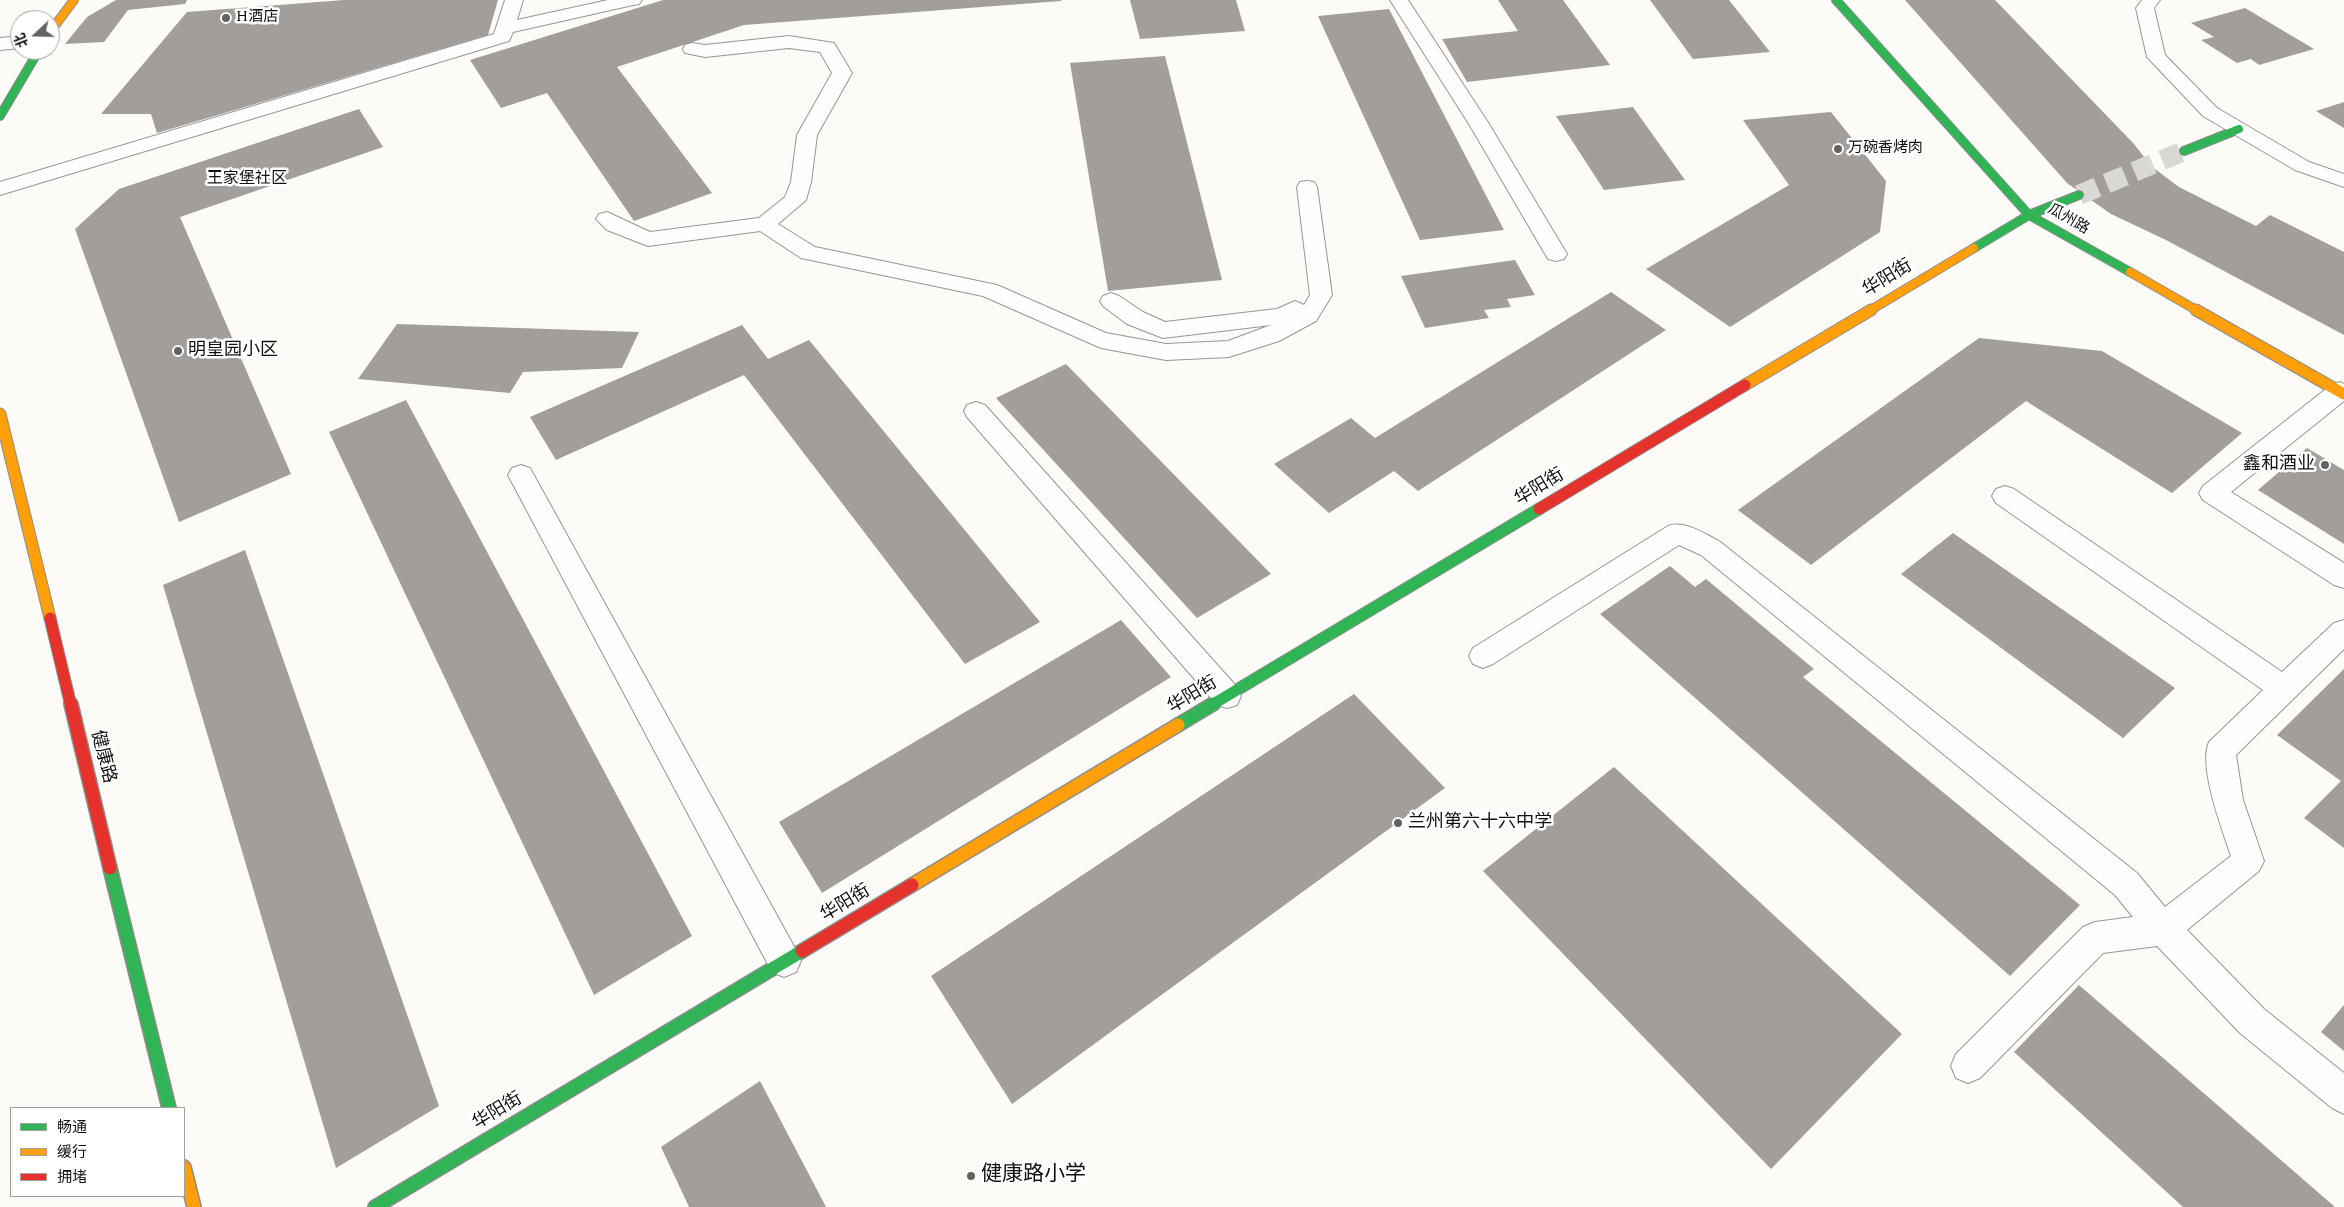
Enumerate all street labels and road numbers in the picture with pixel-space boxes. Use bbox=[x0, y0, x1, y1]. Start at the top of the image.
street label: 瓜州路 bbox=[2044, 201, 2092, 239]
street label: 华阳街 bbox=[1859, 256, 1917, 302]
street label: 华阳街 bbox=[1511, 465, 1569, 511]
street label: 华阳街 bbox=[1164, 673, 1222, 719]
street label: 健康路 bbox=[85, 728, 119, 786]
street label: 华阳街 bbox=[817, 881, 875, 927]
street label: 华阳街 bbox=[469, 1089, 527, 1135]

